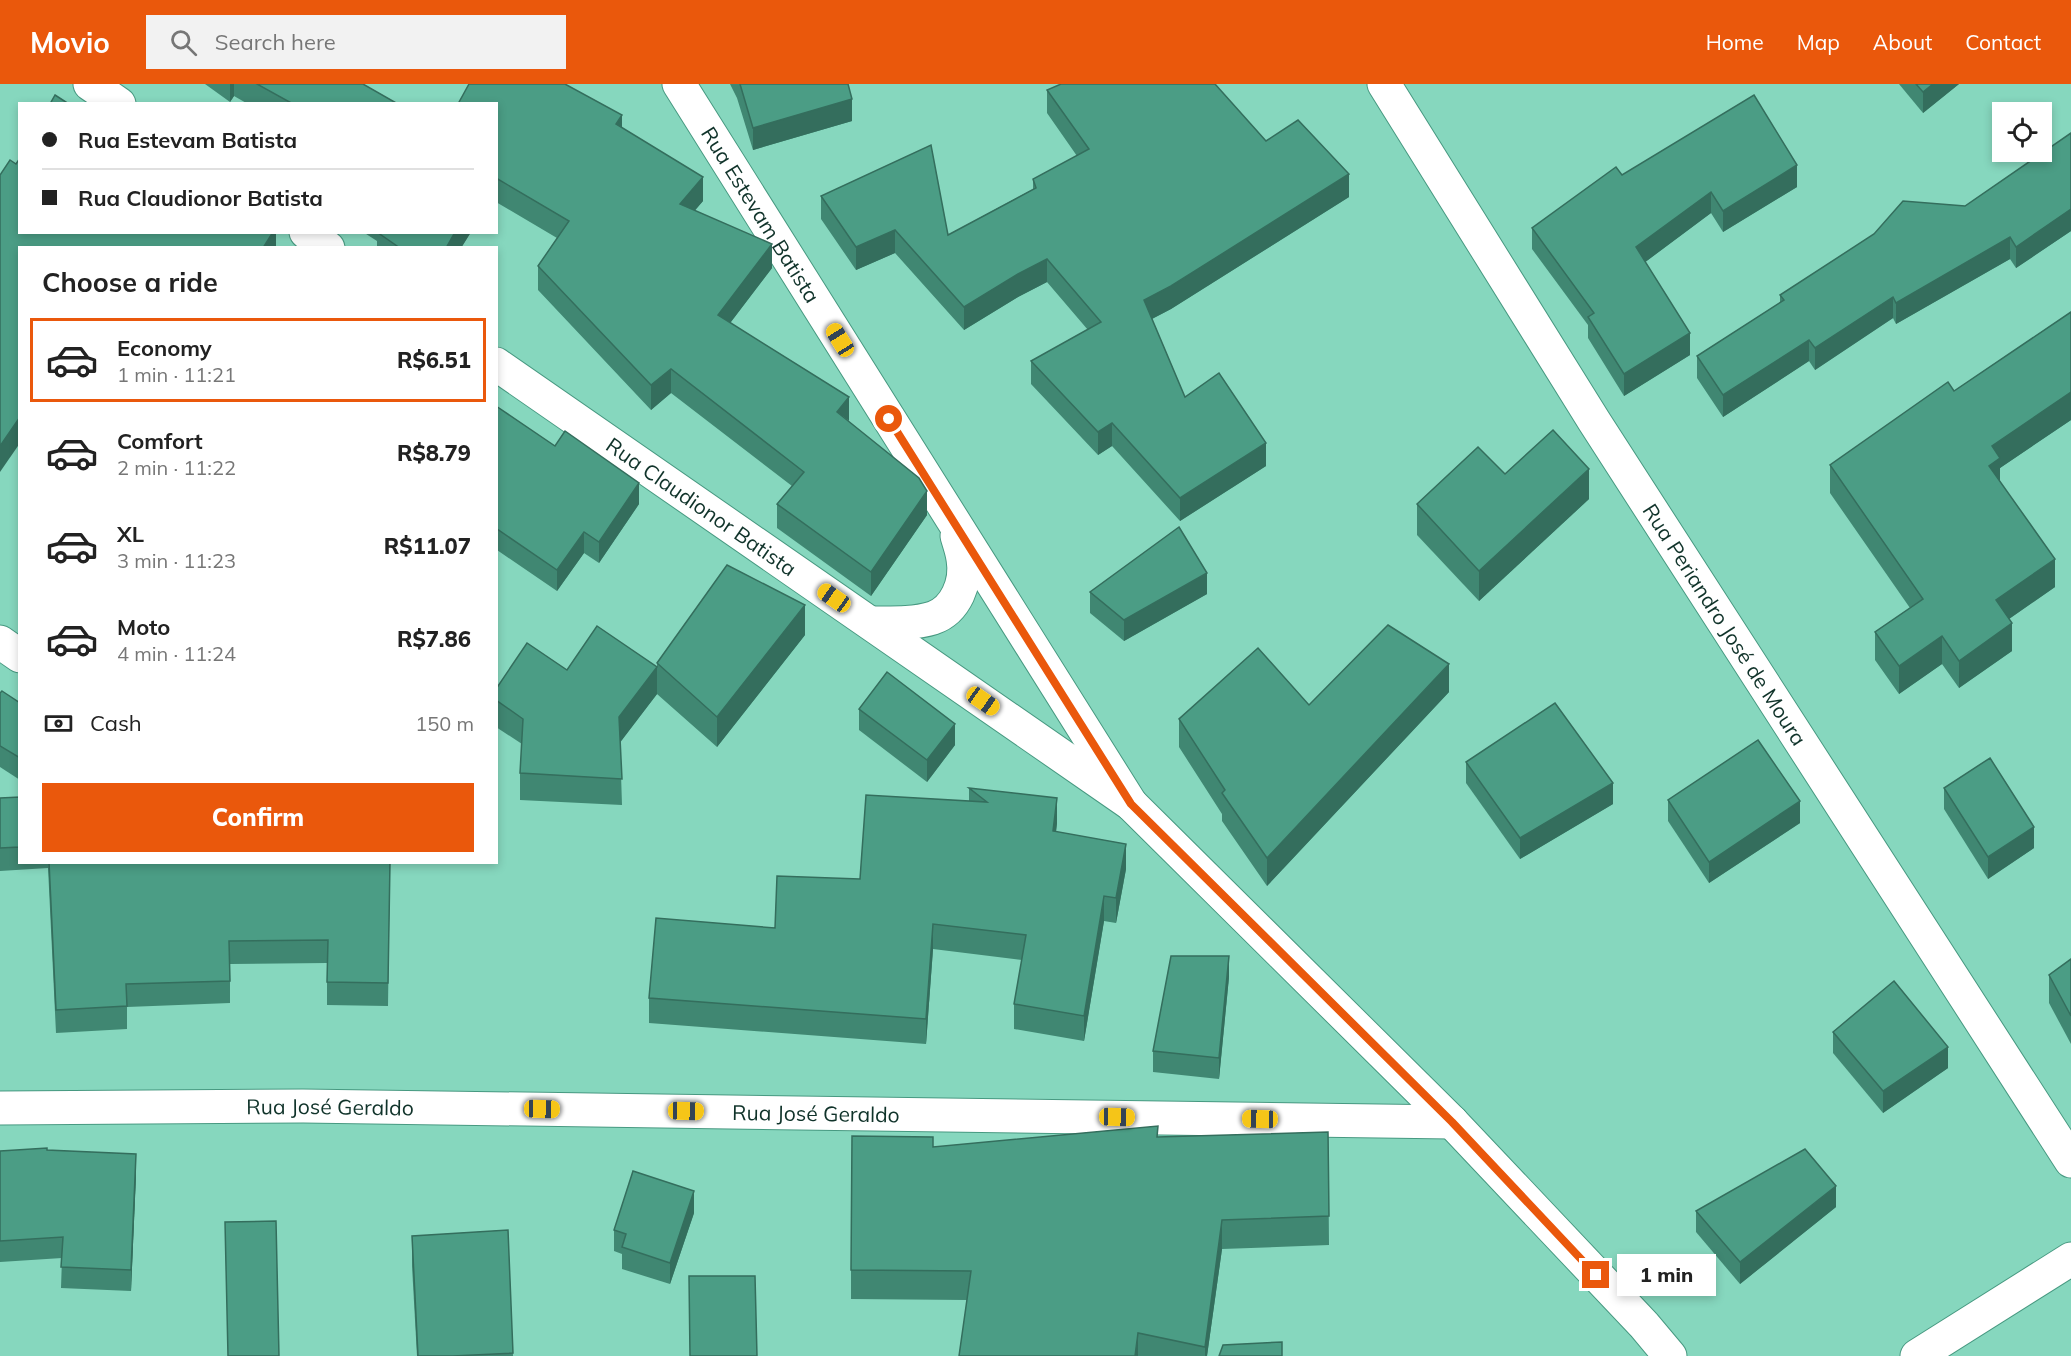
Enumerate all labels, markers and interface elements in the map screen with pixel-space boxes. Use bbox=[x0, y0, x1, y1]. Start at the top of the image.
search box bbox=[146, 15, 566, 69]
text: Movio bbox=[30, 25, 110, 60]
icon: search bbox=[167, 26, 200, 59]
text: Search here bbox=[215, 28, 336, 56]
text: Home bbox=[1706, 29, 1764, 55]
text: Map bbox=[1797, 29, 1840, 55]
text: About bbox=[1873, 29, 1932, 55]
text: Contact bbox=[1965, 29, 2041, 55]
map controls bbox=[1992, 102, 2052, 162]
button: locate bbox=[1992, 102, 2052, 162]
street label: Rua Estevam Batista bbox=[696, 122, 826, 307]
text: Rua Estevam Batista bbox=[78, 126, 297, 154]
text: Rua Claudionor Batista bbox=[78, 184, 323, 212]
text: Choose a ride bbox=[42, 265, 218, 299]
car bbox=[823, 320, 857, 360]
icon: car bbox=[45, 333, 99, 387]
text: Economy bbox=[117, 334, 212, 362]
text: R$6.51 bbox=[397, 346, 471, 374]
text: 1 min · 11:21 bbox=[117, 362, 236, 387]
route start bbox=[875, 405, 902, 432]
icon: car bbox=[45, 426, 99, 480]
text: Comfort bbox=[117, 427, 203, 455]
street label: Rua Claudionor Batista bbox=[601, 432, 802, 581]
text: R$8.79 bbox=[397, 439, 471, 467]
text: 2 min · 11:22 bbox=[117, 455, 236, 480]
street label: Rua Periandro José de Moura bbox=[1638, 499, 1813, 750]
icon: car bbox=[45, 519, 99, 573]
text: XL bbox=[117, 520, 144, 548]
text: R$11.07 bbox=[384, 532, 471, 560]
text: 3 min · 11:23 bbox=[117, 548, 236, 573]
car bbox=[814, 580, 854, 616]
icon: car bbox=[45, 612, 99, 666]
text: Moto bbox=[117, 613, 170, 641]
text: R$7.86 bbox=[397, 625, 471, 653]
text: 4 min · 11:24 bbox=[117, 641, 236, 666]
car bbox=[963, 683, 1003, 719]
icon: cash bbox=[42, 707, 75, 740]
text: Cash bbox=[90, 709, 142, 737]
text: 150 m bbox=[415, 711, 474, 736]
button: Confirm bbox=[42, 783, 474, 852]
street label: Rua José Geraldo bbox=[246, 1093, 414, 1121]
street label: Rua José Geraldo bbox=[732, 1099, 900, 1127]
car bbox=[524, 1100, 560, 1118]
car bbox=[668, 1102, 704, 1120]
car bbox=[1099, 1108, 1135, 1126]
car bbox=[1242, 1110, 1278, 1128]
callout: 1 min bbox=[1617, 1254, 1716, 1296]
route end bbox=[1582, 1261, 1609, 1288]
text: 1 min bbox=[1640, 1262, 1693, 1287]

